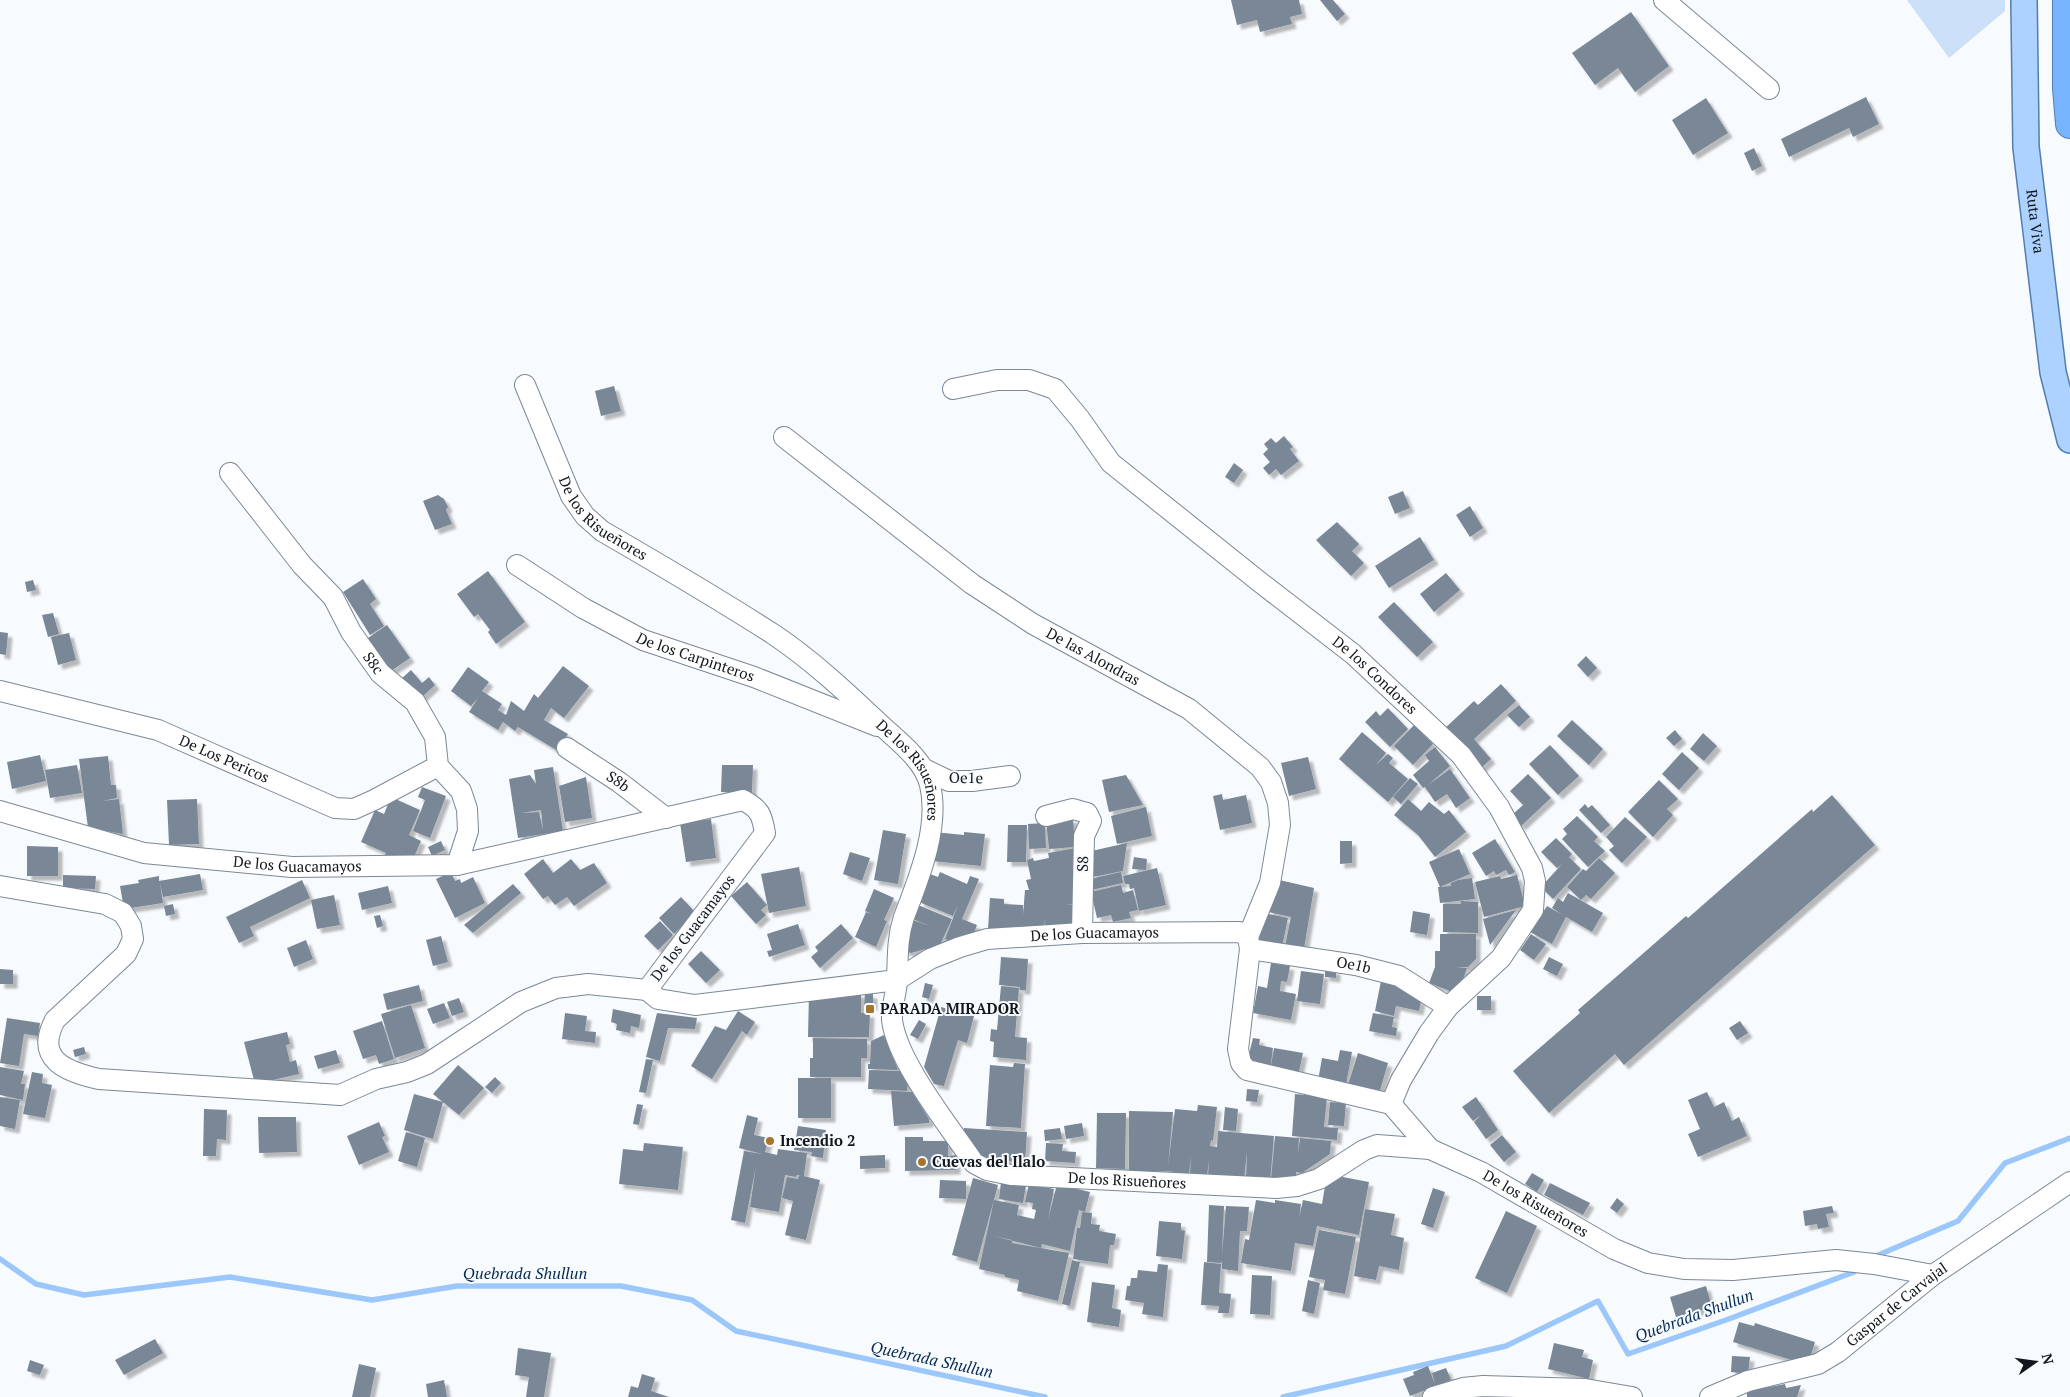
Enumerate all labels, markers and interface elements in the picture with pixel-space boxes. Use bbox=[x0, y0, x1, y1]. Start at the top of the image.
street label: Ruta Viva bbox=[2022, 188, 2050, 255]
street label: De los Risueñores bbox=[555, 473, 652, 564]
street label: De las Alondras bbox=[1043, 622, 1144, 690]
street label: De los Carpinteros bbox=[633, 627, 757, 686]
street label: De los Condores bbox=[1329, 631, 1422, 718]
street label: S8c bbox=[359, 647, 389, 678]
street label: De los Risueñores bbox=[872, 714, 944, 822]
street label: De Los Pericos bbox=[176, 730, 273, 787]
street label: S8b bbox=[603, 766, 634, 796]
street label: Oe1e bbox=[949, 767, 983, 787]
street label: De los Guacamayos bbox=[232, 850, 362, 876]
street label: S8 bbox=[1072, 856, 1092, 872]
street label: De los Guacamayos bbox=[646, 870, 739, 985]
street label: De los Guacamayos bbox=[1030, 922, 1159, 945]
street label: Oe1b bbox=[1335, 951, 1373, 977]
place label: PARADA MIRADOR bbox=[880, 998, 1020, 1018]
marker: PARADA MIRADOR bbox=[864, 1003, 876, 1015]
place label: Incendio 2 bbox=[780, 1130, 855, 1150]
marker: Incendio 2 bbox=[764, 1135, 776, 1147]
place label: Cuevas del Ilalo bbox=[932, 1151, 1045, 1171]
marker: Cuevas del Ilalo bbox=[916, 1156, 928, 1168]
street label: De los Risueñores bbox=[1480, 1164, 1592, 1241]
street label: De los Risueñores bbox=[1067, 1167, 1187, 1193]
street label: Gaspar de Carvajal bbox=[1841, 1257, 1951, 1351]
water label: Quebrada Shullun bbox=[463, 1262, 587, 1284]
water label: Quebrada Shullun bbox=[1632, 1283, 1756, 1347]
water label: Quebrada Shullun bbox=[869, 1335, 995, 1383]
north arrow bbox=[2010, 1337, 2060, 1387]
text: N bbox=[2038, 1351, 2059, 1367]

